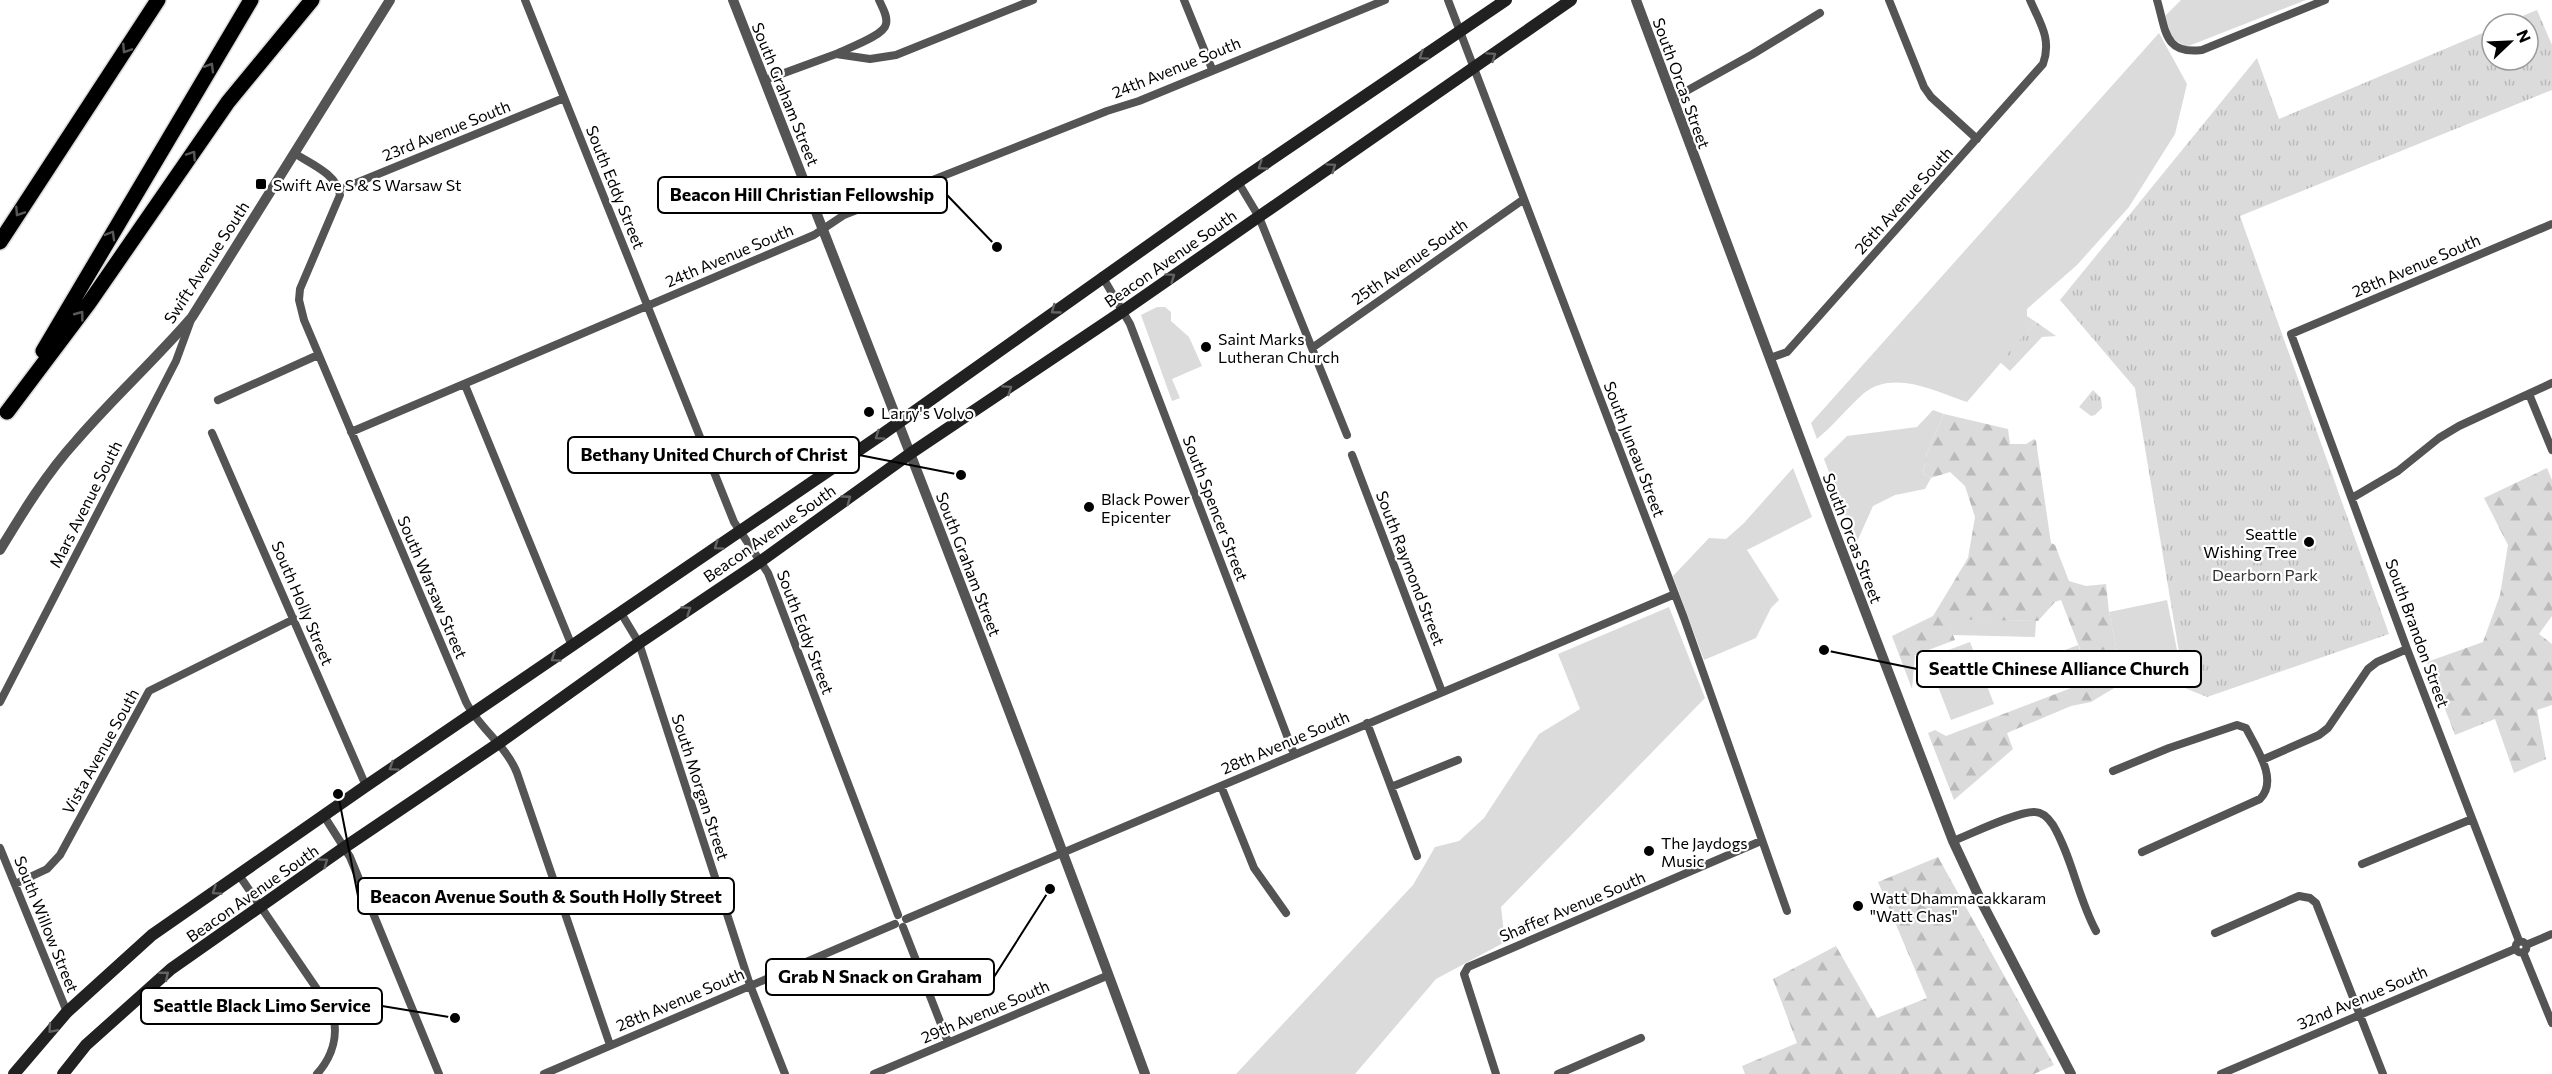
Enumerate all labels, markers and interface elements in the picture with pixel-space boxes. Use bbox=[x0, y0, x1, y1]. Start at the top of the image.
north arrow bbox=[2480, 12, 2540, 72]
street label: South Orcas Street bbox=[1650, 15, 1715, 151]
street label: South Graham Street bbox=[749, 20, 824, 169]
text: N bbox=[2513, 27, 2535, 45]
street label: 24th Avenue South bbox=[1109, 33, 1243, 101]
one-way arrow bbox=[122, 43, 134, 53]
one-way arrow bbox=[1419, 49, 1430, 60]
one-way arrow bbox=[1485, 52, 1496, 63]
one-way arrow bbox=[203, 63, 214, 73]
street label: 23rd Avenue South bbox=[379, 96, 513, 164]
street label: South Eddy Street bbox=[583, 123, 650, 252]
street label: 26th Avenue South bbox=[1850, 143, 1956, 257]
one-way arrow bbox=[185, 151, 196, 162]
one-way arrow bbox=[1258, 159, 1269, 170]
one-way arrow bbox=[1325, 163, 1336, 174]
place label: Swift Ave S & S Warsaw St bbox=[273, 175, 462, 194]
marker: Swift Ave S & S Warsaw St bbox=[254, 177, 268, 191]
callout: Beacon Hill Christian Fellowship bbox=[658, 177, 947, 213]
text: Beacon Hill Christian Fellowship bbox=[670, 183, 935, 205]
street label: Swift Avenue South bbox=[159, 197, 253, 327]
street label: Beacon Avenue South bbox=[1100, 205, 1240, 311]
one-way arrow bbox=[15, 206, 27, 216]
street label: 25th Avenue South bbox=[1347, 214, 1471, 308]
street label: 24th Avenue South bbox=[662, 219, 796, 291]
street label: 28th Avenue South bbox=[2349, 229, 2483, 301]
one-way arrow bbox=[104, 231, 116, 241]
one-way arrow bbox=[1165, 273, 1176, 284]
one-way arrow bbox=[1050, 303, 1061, 314]
one-way arrow bbox=[73, 311, 84, 322]
place label: Saint Marks Lutheran Church bbox=[1218, 329, 1339, 366]
marker: Saint Marks Lutheran Church bbox=[1199, 340, 1213, 354]
street label: South Juneau Street bbox=[1600, 379, 1670, 520]
one-way arrow bbox=[1001, 385, 1012, 396]
place label: Larry's Volvo bbox=[881, 403, 974, 422]
marker: Larry's Volvo bbox=[862, 405, 876, 419]
one-way arrow bbox=[874, 429, 885, 440]
street label: South Spencer Street bbox=[1180, 433, 1253, 584]
street label: Mars Avenue South bbox=[45, 437, 125, 571]
callout: Bethany United Church of Christ bbox=[568, 437, 859, 473]
text: Bethany United Church of Christ bbox=[580, 443, 848, 465]
street label: South Orcas Street bbox=[1819, 470, 1887, 606]
street label: Beacon Avenue South bbox=[699, 480, 839, 586]
street label: South Raymond Street bbox=[1373, 488, 1449, 648]
street label: South Graham Street bbox=[933, 489, 1005, 639]
place label: Black Power Epicenter bbox=[1101, 489, 1190, 526]
one-way arrow bbox=[841, 495, 852, 506]
marker: Black Power Epicenter bbox=[1082, 500, 1096, 514]
street label: South Warsaw Street bbox=[394, 513, 472, 662]
place label: Seattle Wishing Tree bbox=[2203, 524, 2297, 561]
marker: Seattle Wishing Tree bbox=[2302, 535, 2316, 549]
street label: South Holly Street bbox=[268, 538, 338, 668]
one-way arrow bbox=[714, 539, 725, 550]
street label: South Brandon Street bbox=[2382, 556, 2454, 710]
park label: Dearborn Park bbox=[2212, 565, 2318, 584]
street label: South Eddy Street bbox=[774, 567, 839, 697]
one-way arrow bbox=[681, 607, 692, 618]
one-way arrow bbox=[550, 650, 561, 661]
callout: Seattle Chinese Alliance Church bbox=[1917, 651, 2201, 687]
text: Seattle Chinese Alliance Church bbox=[1929, 657, 2189, 679]
street label: Vista Avenue South bbox=[58, 685, 142, 817]
street label: 28th Avenue South bbox=[1218, 706, 1352, 778]
street label: South Morgan Street bbox=[668, 712, 734, 863]
one-way arrow bbox=[389, 760, 400, 771]
place label: The Jaydogs Music bbox=[1661, 833, 1748, 870]
street label: Beacon Avenue South bbox=[182, 840, 322, 946]
marker: The Jaydogs Music bbox=[1642, 844, 1656, 858]
street label: South Willow Street bbox=[11, 853, 83, 995]
one-way arrow bbox=[317, 858, 328, 869]
street label: Shaffer Avenue South bbox=[1496, 867, 1648, 945]
callout: Beacon Avenue South & South Holly Street bbox=[358, 878, 734, 914]
one-way arrow bbox=[212, 884, 223, 895]
text: Beacon Avenue South & South Holly Street bbox=[370, 885, 722, 907]
place label: Watt Dhammacakkaram "Watt Chas" bbox=[1870, 888, 2046, 925]
marker: Watt Dhammacakkaram "Watt Chas" bbox=[1851, 899, 1865, 913]
callout: Grab N Snack on Graham bbox=[766, 959, 994, 995]
street label: 32nd Avenue South bbox=[2294, 961, 2430, 1033]
street label: 28th Avenue South bbox=[613, 963, 747, 1035]
text: Grab N Snack on Graham bbox=[778, 965, 982, 987]
one-way arrow bbox=[158, 971, 169, 982]
street label: 29th Avenue South bbox=[918, 975, 1052, 1047]
callout: Seattle Black Limo Service bbox=[141, 988, 382, 1024]
text: Seattle Black Limo Service bbox=[153, 994, 371, 1016]
one-way arrow bbox=[48, 1023, 59, 1033]

